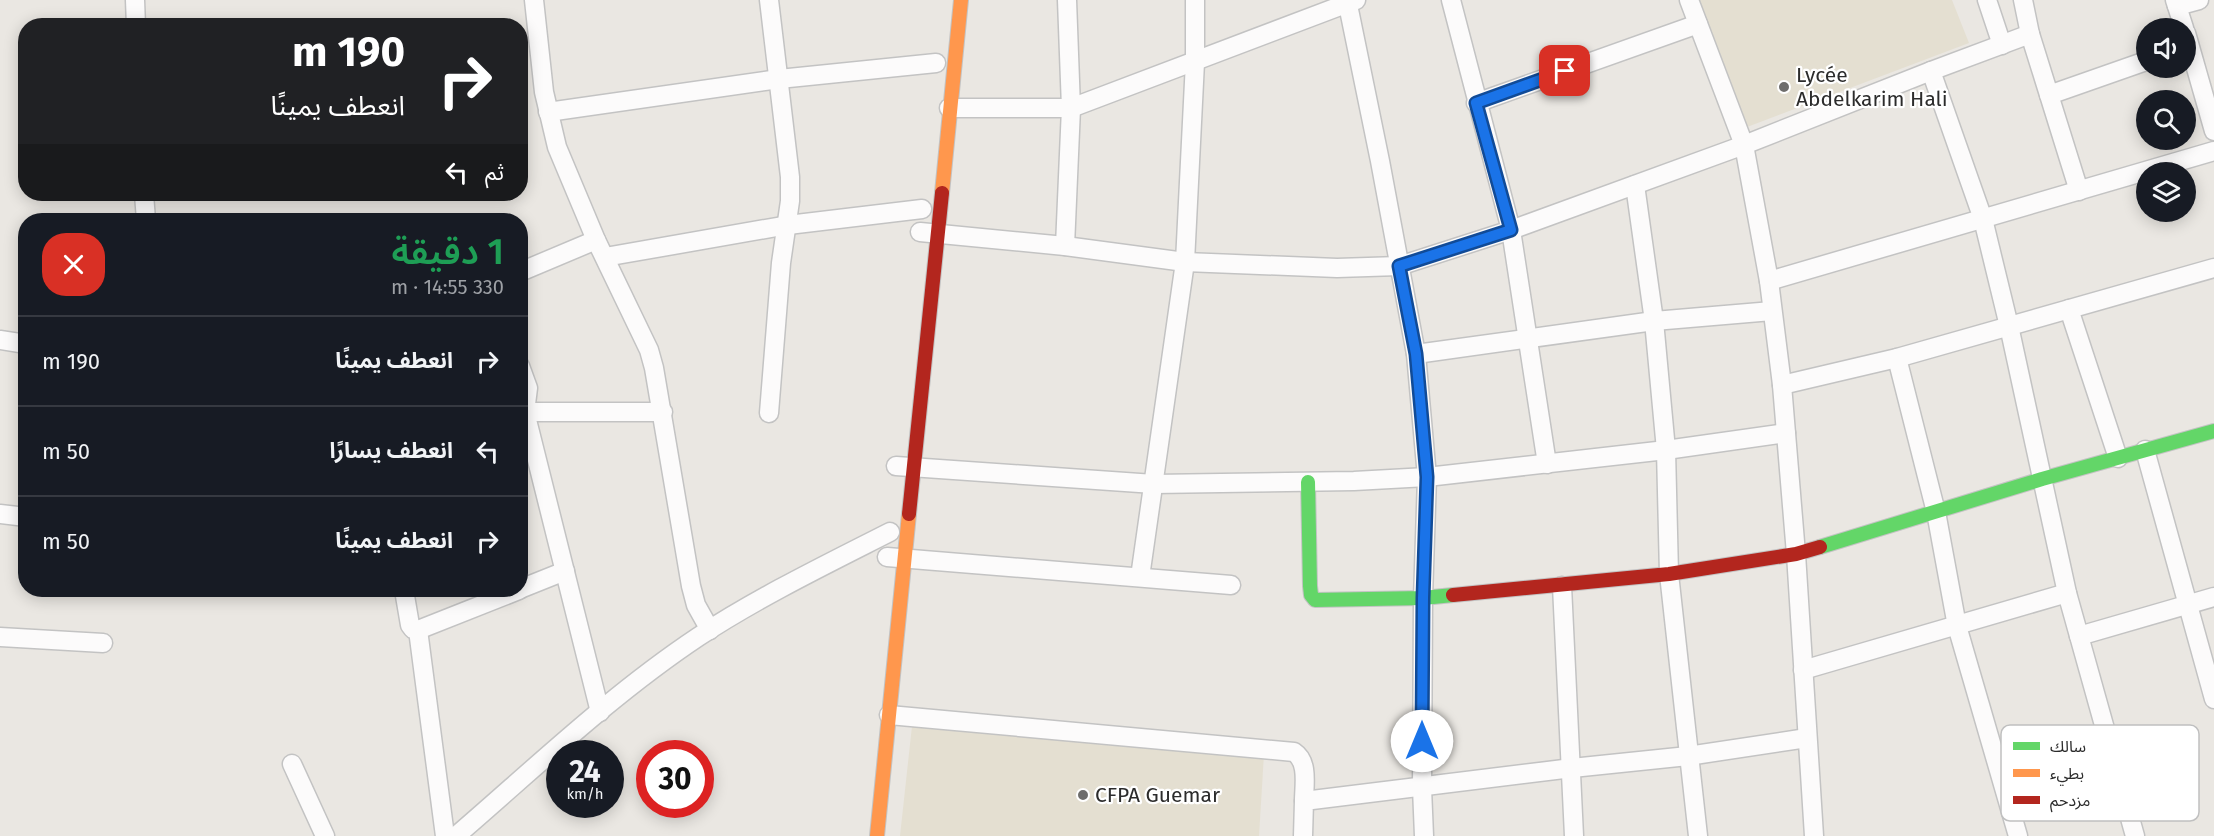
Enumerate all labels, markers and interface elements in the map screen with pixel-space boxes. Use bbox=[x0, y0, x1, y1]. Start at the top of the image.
map controls bbox=[2136, 18, 2196, 222]
button: sound bbox=[2136, 18, 2196, 78]
text: 190 m bbox=[292, 27, 405, 77]
icon: right bbox=[426, 42, 504, 120]
pin bbox=[1539, 45, 1590, 96]
icon: arrive bbox=[1548, 54, 1581, 87]
place label: Lycée Abdelkarim Hali bbox=[1796, 62, 1948, 112]
marker: Lycée Abdelkarim Hali bbox=[1777, 80, 1791, 94]
text: انعطف يمينًا bbox=[270, 90, 405, 122]
button: search bbox=[2136, 90, 2196, 150]
icon: left bbox=[440, 156, 473, 189]
text: ثم bbox=[485, 159, 504, 186]
button: layers bbox=[2136, 162, 2196, 222]
text: 1 دقيقة bbox=[391, 230, 504, 274]
button: close bbox=[42, 233, 105, 296]
text: 330 m · 14:55 bbox=[391, 275, 504, 299]
icon: right bbox=[471, 345, 504, 378]
text: انعطف يمينًا bbox=[335, 347, 453, 374]
text: 190 m bbox=[42, 348, 100, 375]
icon: left bbox=[471, 435, 504, 468]
text: انعطف يسارًا bbox=[330, 437, 453, 464]
text: 50 m bbox=[42, 438, 90, 465]
icon: right bbox=[471, 525, 504, 558]
text: انعطف يمينًا bbox=[335, 527, 453, 554]
text: 50 m bbox=[42, 528, 90, 555]
position arrow bbox=[1390, 709, 1454, 773]
legend bbox=[2001, 725, 2199, 821]
text: سالك bbox=[2050, 737, 2086, 756]
speed limit sign: 30 bbox=[636, 740, 714, 818]
text: 24 bbox=[569, 754, 601, 790]
text: بطيء bbox=[2050, 764, 2084, 786]
place label: CFPA Guemar bbox=[1095, 782, 1220, 808]
text: km/h bbox=[566, 785, 604, 803]
marker: CFPA Guemar bbox=[1076, 788, 1090, 802]
text: مزدحم bbox=[2050, 791, 2090, 813]

